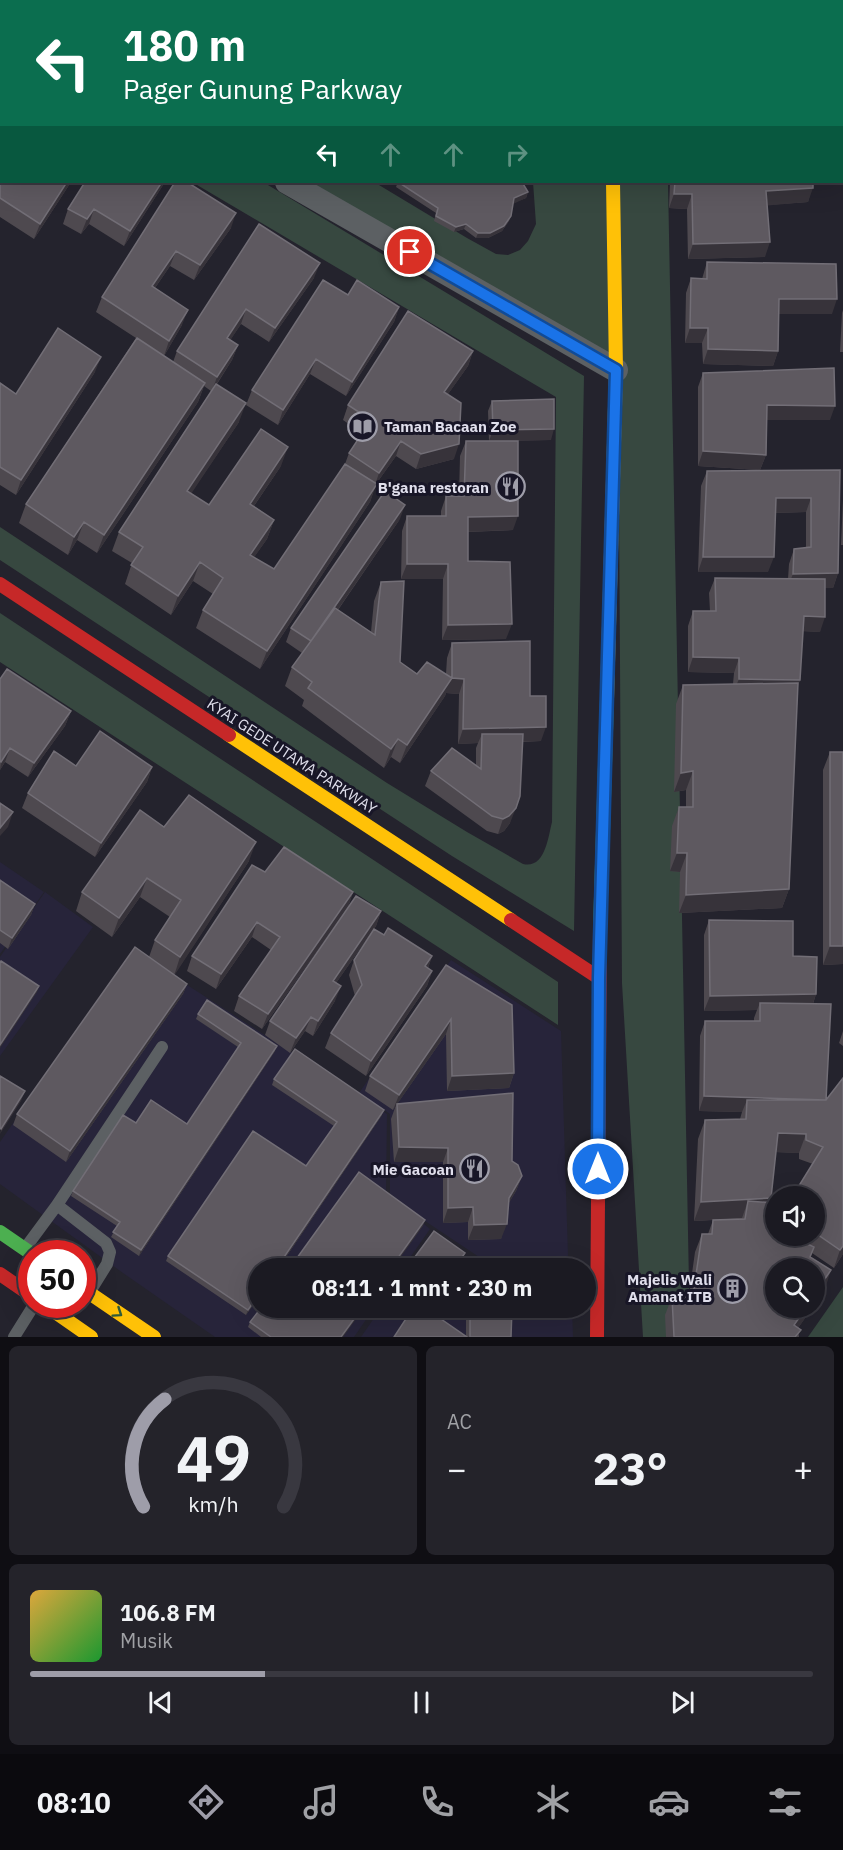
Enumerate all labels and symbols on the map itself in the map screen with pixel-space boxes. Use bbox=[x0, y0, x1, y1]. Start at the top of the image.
pin bbox=[384, 226, 435, 277]
library icon: Taman Bacaan Zoe bbox=[347, 410, 379, 442]
place label: Taman Bacaan Zoe bbox=[384, 417, 516, 436]
restaurant icon: B'gana restoran bbox=[494, 471, 526, 503]
place label: B'gana restoran bbox=[378, 478, 489, 497]
street label: KYAI GEDE UTAMA PARKWAY bbox=[203, 694, 381, 818]
position arrow bbox=[566, 1137, 630, 1201]
restaurant icon: Mie Gacoan bbox=[459, 1153, 491, 1185]
place label: Mie Gacoan bbox=[373, 1160, 454, 1179]
speed limit sign: 50 bbox=[18, 1240, 96, 1318]
place label: Majelis Wali Amanat ITB bbox=[627, 1270, 712, 1306]
building icon: Majelis Wali Amanat ITB bbox=[717, 1272, 749, 1304]
one-way arrow bbox=[112, 1306, 123, 1317]

